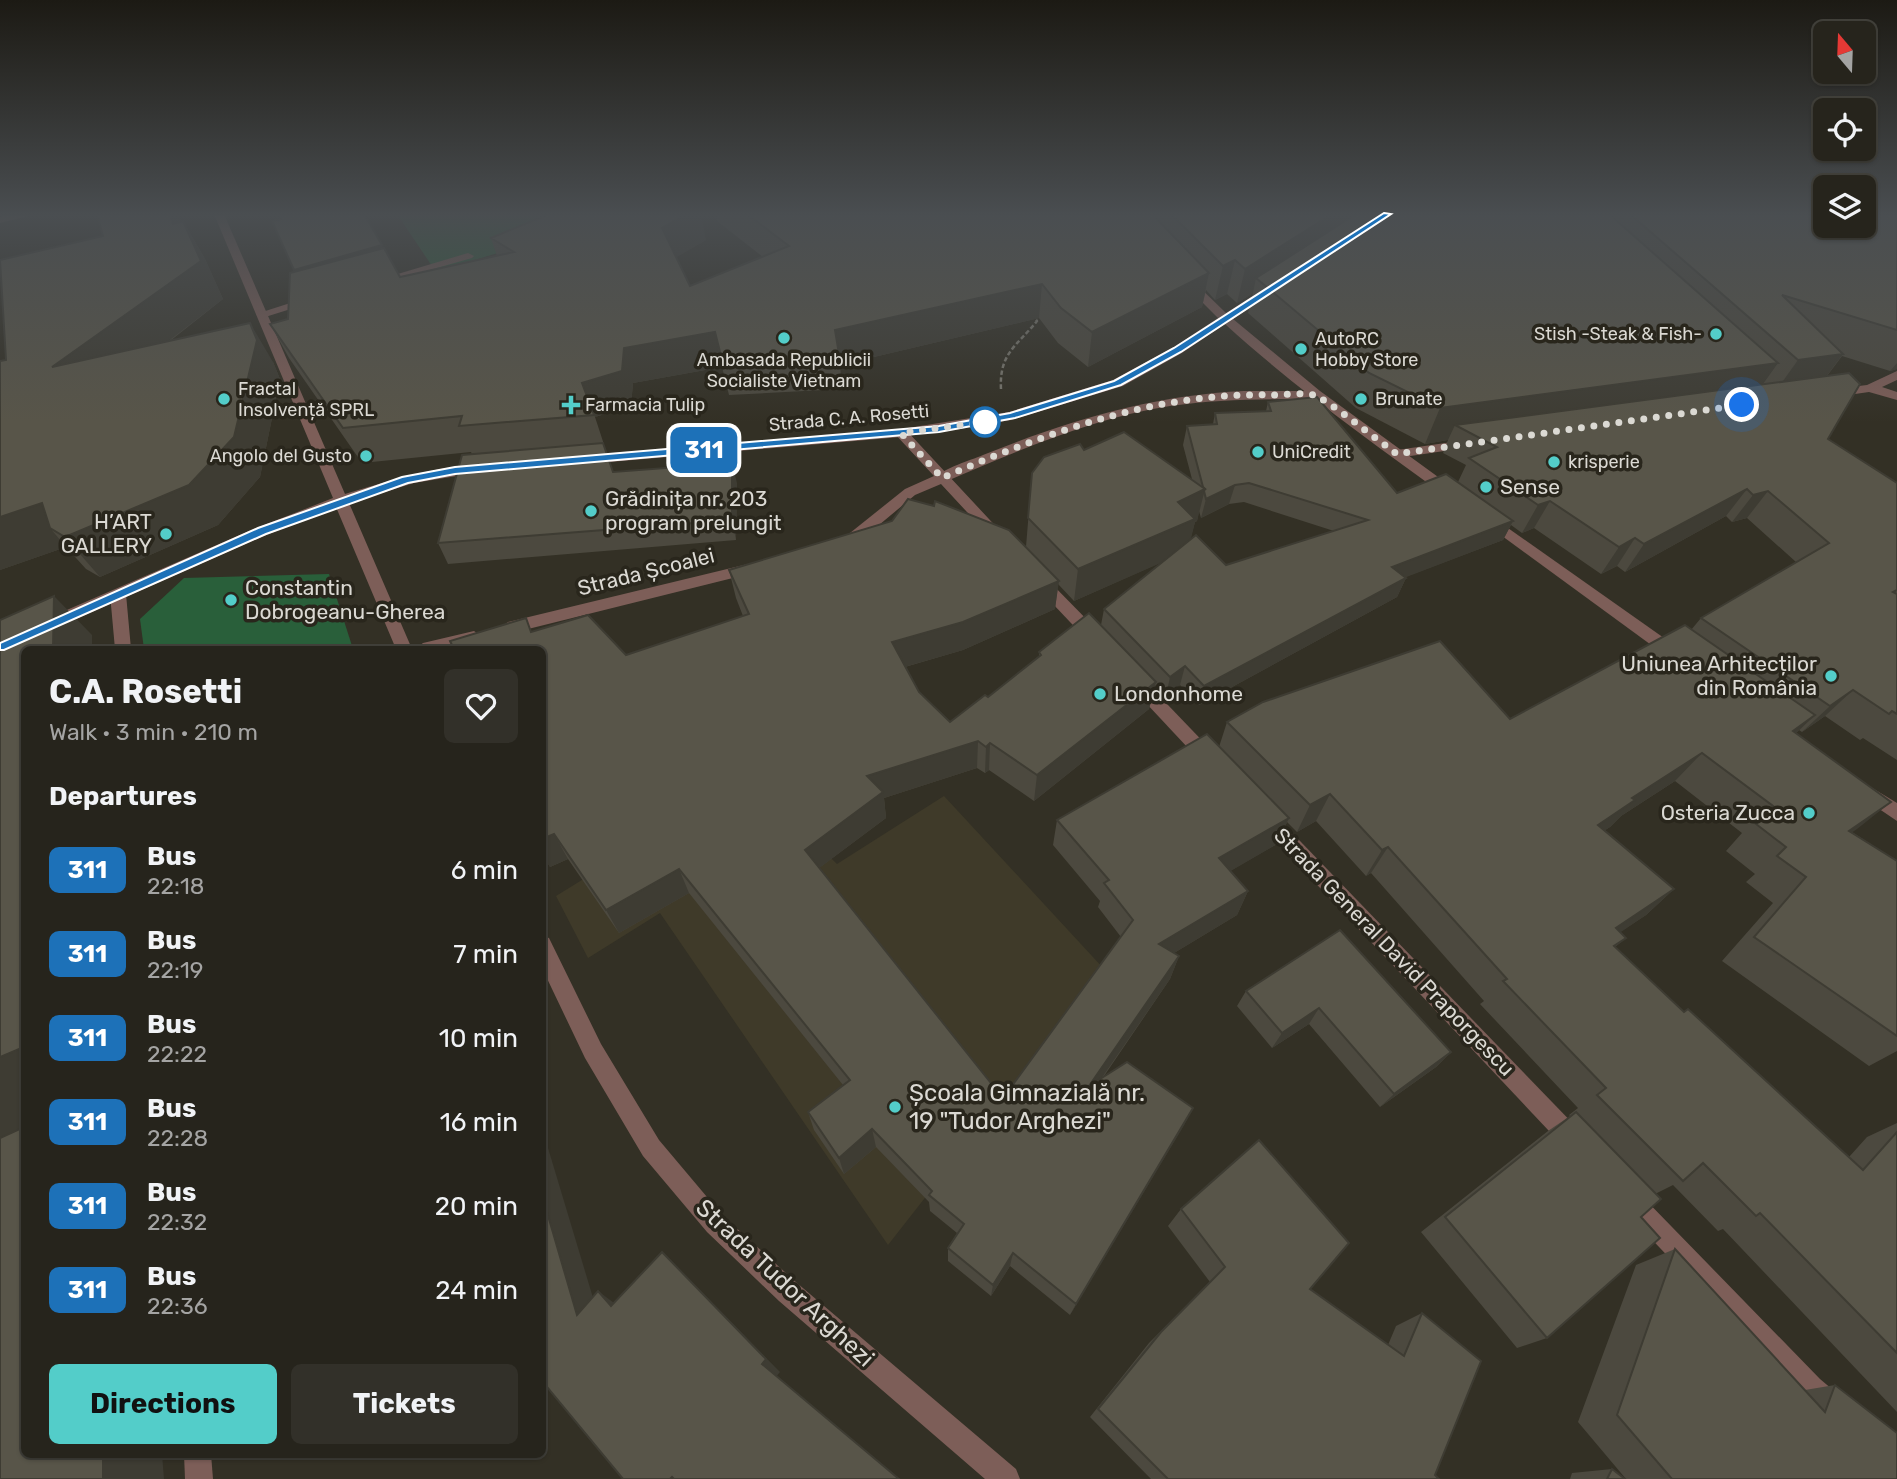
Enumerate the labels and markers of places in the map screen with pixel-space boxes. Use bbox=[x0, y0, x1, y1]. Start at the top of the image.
place label: Stish -Steak & Fish- bbox=[1534, 323, 1702, 345]
marker: Stish -Steak & Fish- bbox=[1708, 326, 1724, 342]
place label: AutoRC Hobby Store bbox=[1315, 328, 1418, 371]
marker: Ambasada Republicii Socialiste Vietnam bbox=[776, 330, 792, 346]
marker: AutoRC Hobby Store bbox=[1293, 341, 1309, 357]
place label: Ambasada Republicii Socialiste Vietnam bbox=[697, 349, 871, 392]
place label: Fractal Insolvență SPRL bbox=[238, 378, 374, 421]
place label: Brunate bbox=[1375, 388, 1443, 410]
marker: Fractal Insolvență SPRL bbox=[216, 391, 232, 407]
marker: Brunate bbox=[1353, 391, 1369, 407]
place label: Farmacia Tulip bbox=[585, 394, 705, 416]
marker: Farmacia Tulip bbox=[563, 397, 579, 413]
unlabelled marker bbox=[970, 407, 1000, 437]
place label: UniCredit bbox=[1272, 441, 1351, 463]
marker: UniCredit bbox=[1250, 444, 1266, 460]
place label: Angolo del Gusto bbox=[210, 445, 352, 467]
marker: Angolo del Gusto bbox=[358, 448, 374, 464]
place label: krisperie bbox=[1568, 451, 1640, 473]
marker: krisperie bbox=[1546, 454, 1562, 470]
place label: Sense bbox=[1500, 474, 1560, 499]
marker: Sense bbox=[1478, 479, 1494, 495]
place label: Grădinița nr. 203 program prelungit bbox=[605, 486, 781, 535]
marker: Grădinița nr. 203 program prelungit bbox=[583, 503, 599, 519]
place label: H’ART GALLERY bbox=[61, 509, 152, 558]
marker: H’ART GALLERY bbox=[158, 526, 174, 542]
place label: Constantin Dobrogeanu-Gherea bbox=[245, 575, 445, 624]
marker: Constantin Dobrogeanu-Gherea bbox=[223, 592, 239, 608]
place label: Uniunea Arhitecților din România bbox=[1621, 651, 1817, 700]
marker: Uniunea Arhitecților din România bbox=[1823, 668, 1839, 684]
place label: Londonhome bbox=[1114, 681, 1243, 706]
marker: Londonhome bbox=[1092, 686, 1108, 702]
place label: Osteria Zucca bbox=[1661, 800, 1795, 825]
marker: Osteria Zucca bbox=[1801, 805, 1817, 821]
place label: Școala Gimnazială nr. 19 "Tudor Arghezi" bbox=[909, 1079, 1145, 1135]
marker: Școala Gimnazială nr. 19 "Tudor Arghezi" bbox=[887, 1099, 903, 1115]

